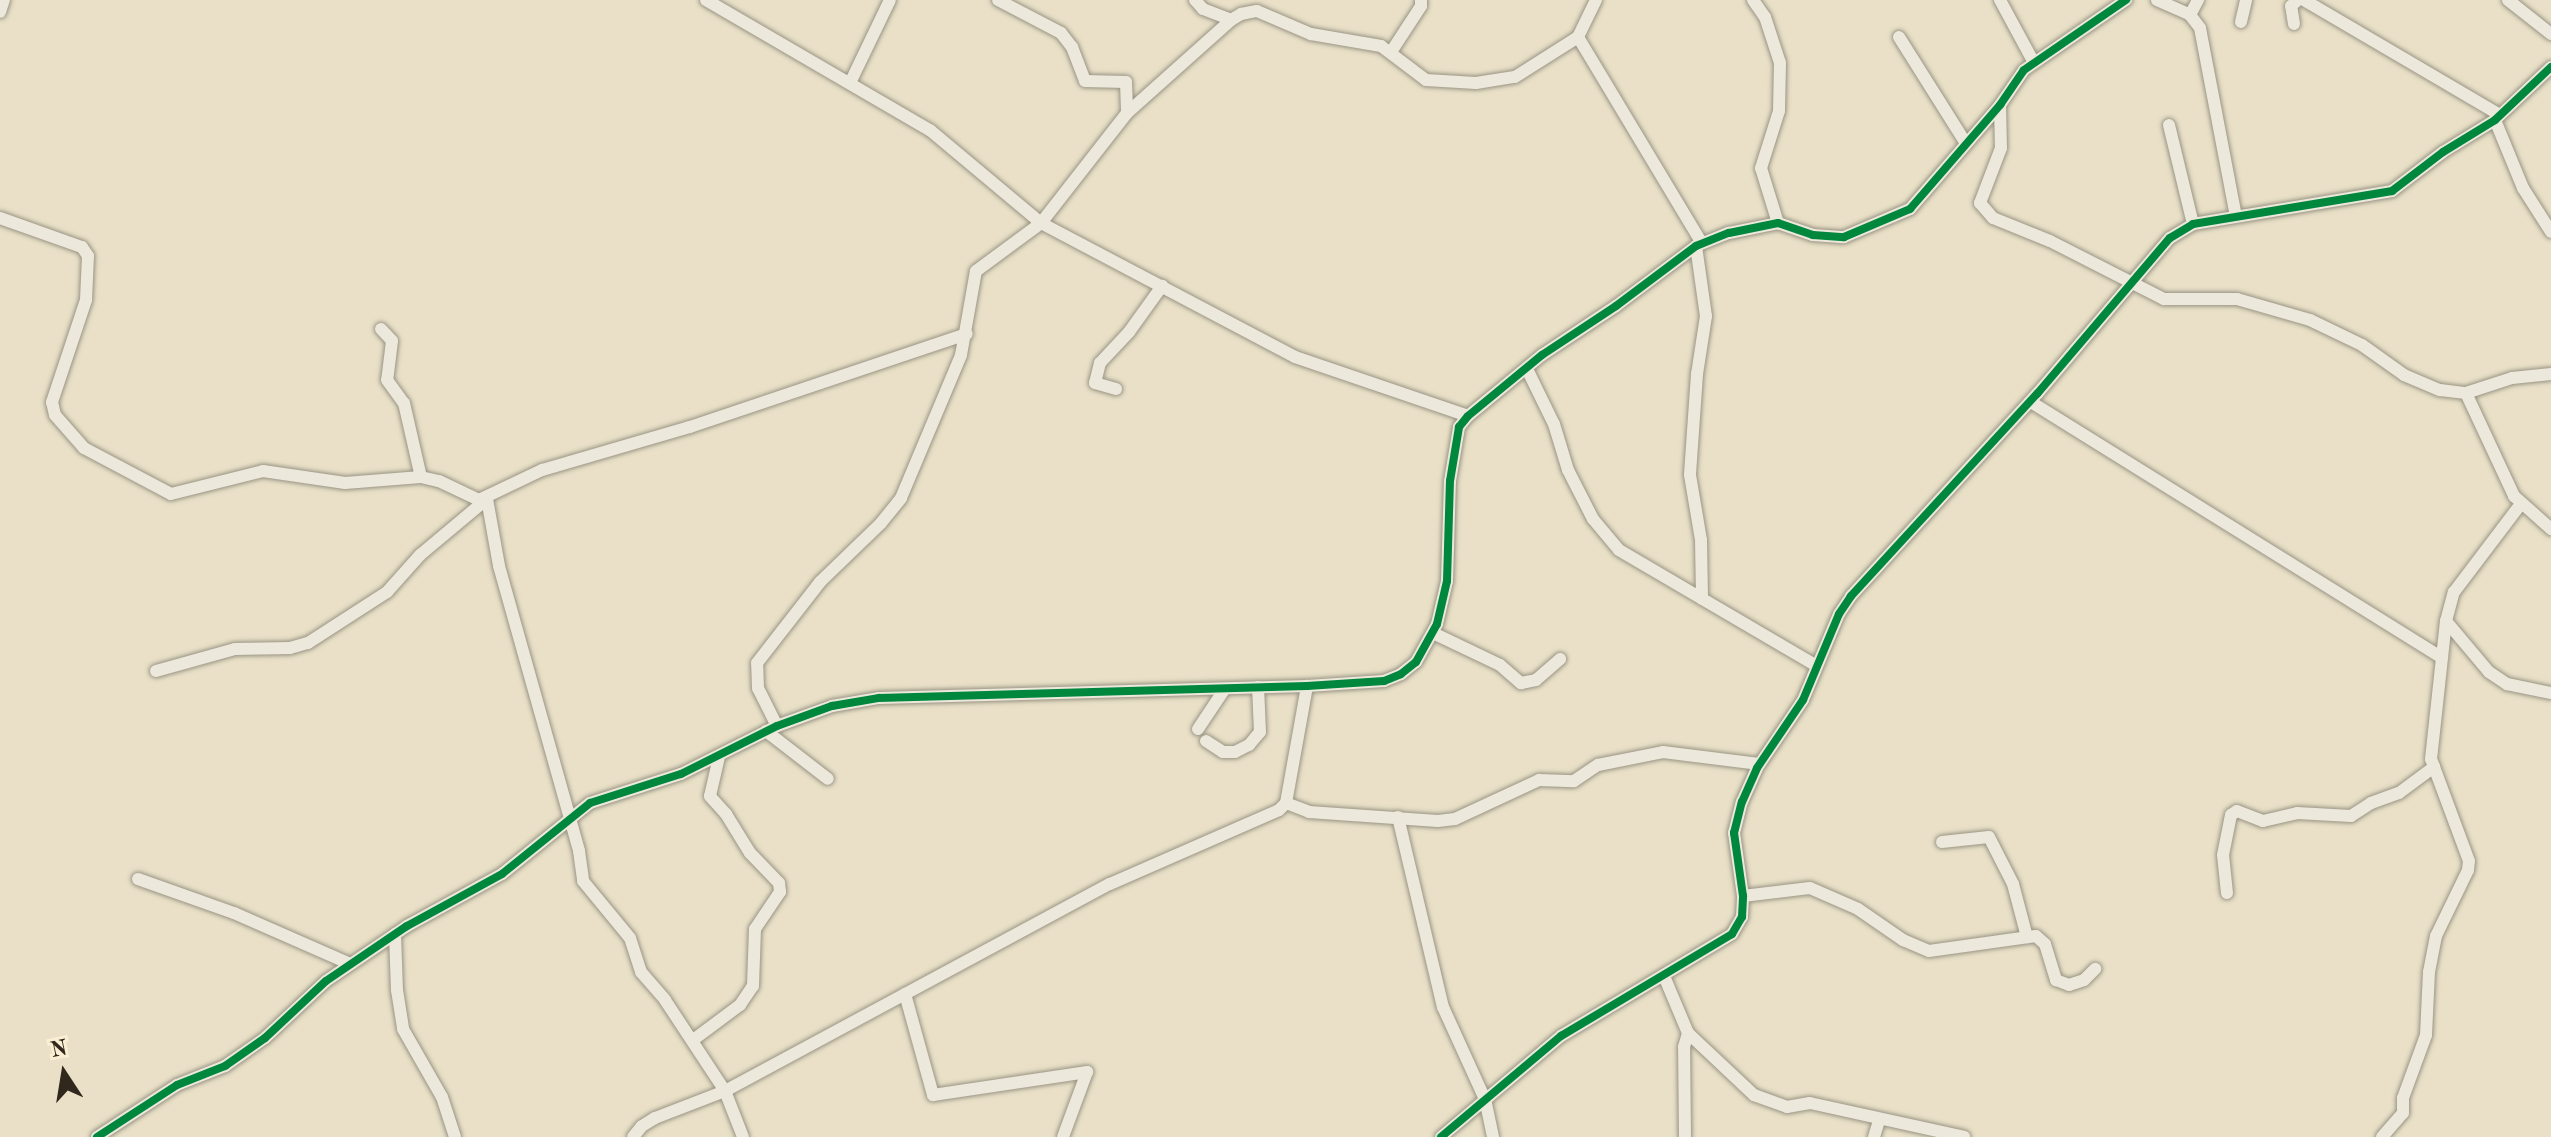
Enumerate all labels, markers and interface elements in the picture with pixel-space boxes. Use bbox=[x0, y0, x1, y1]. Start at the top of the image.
north arrow bbox=[24, 1033, 104, 1113]
text: N bbox=[49, 1037, 70, 1062]

